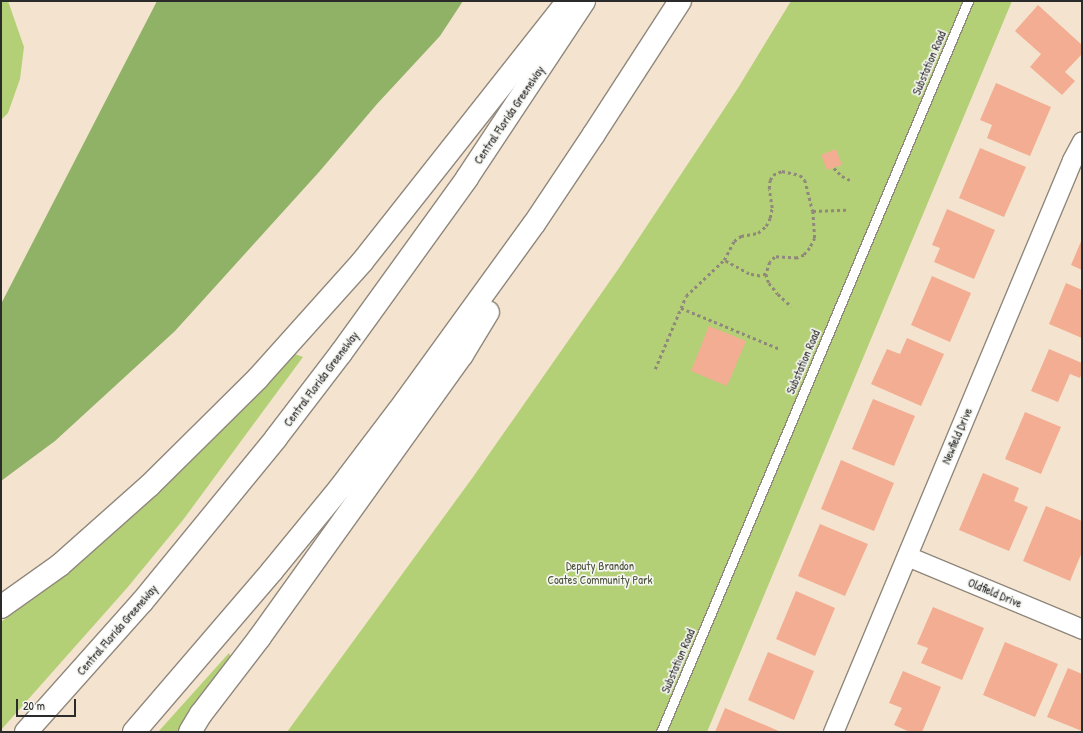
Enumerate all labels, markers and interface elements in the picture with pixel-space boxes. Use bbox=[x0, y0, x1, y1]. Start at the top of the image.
street label: Substation Road bbox=[909, 29, 949, 97]
street label: Central Florida GreeneWay bbox=[471, 63, 547, 167]
street label: Substation Road bbox=[783, 328, 823, 396]
street label: Central Florida GreeneWay bbox=[281, 329, 361, 429]
street label: Newfield Drive bbox=[939, 406, 975, 466]
park label: Deputy Brandon Coates Community Park bbox=[547, 559, 653, 587]
street label: Oldfield Drive bbox=[966, 575, 1024, 611]
street label: Central Florida GreeneWay bbox=[74, 582, 160, 678]
street label: Substation Road bbox=[658, 627, 698, 695]
scale bar bbox=[18, 691, 78, 717]
text: 20 m bbox=[23, 697, 45, 714]

